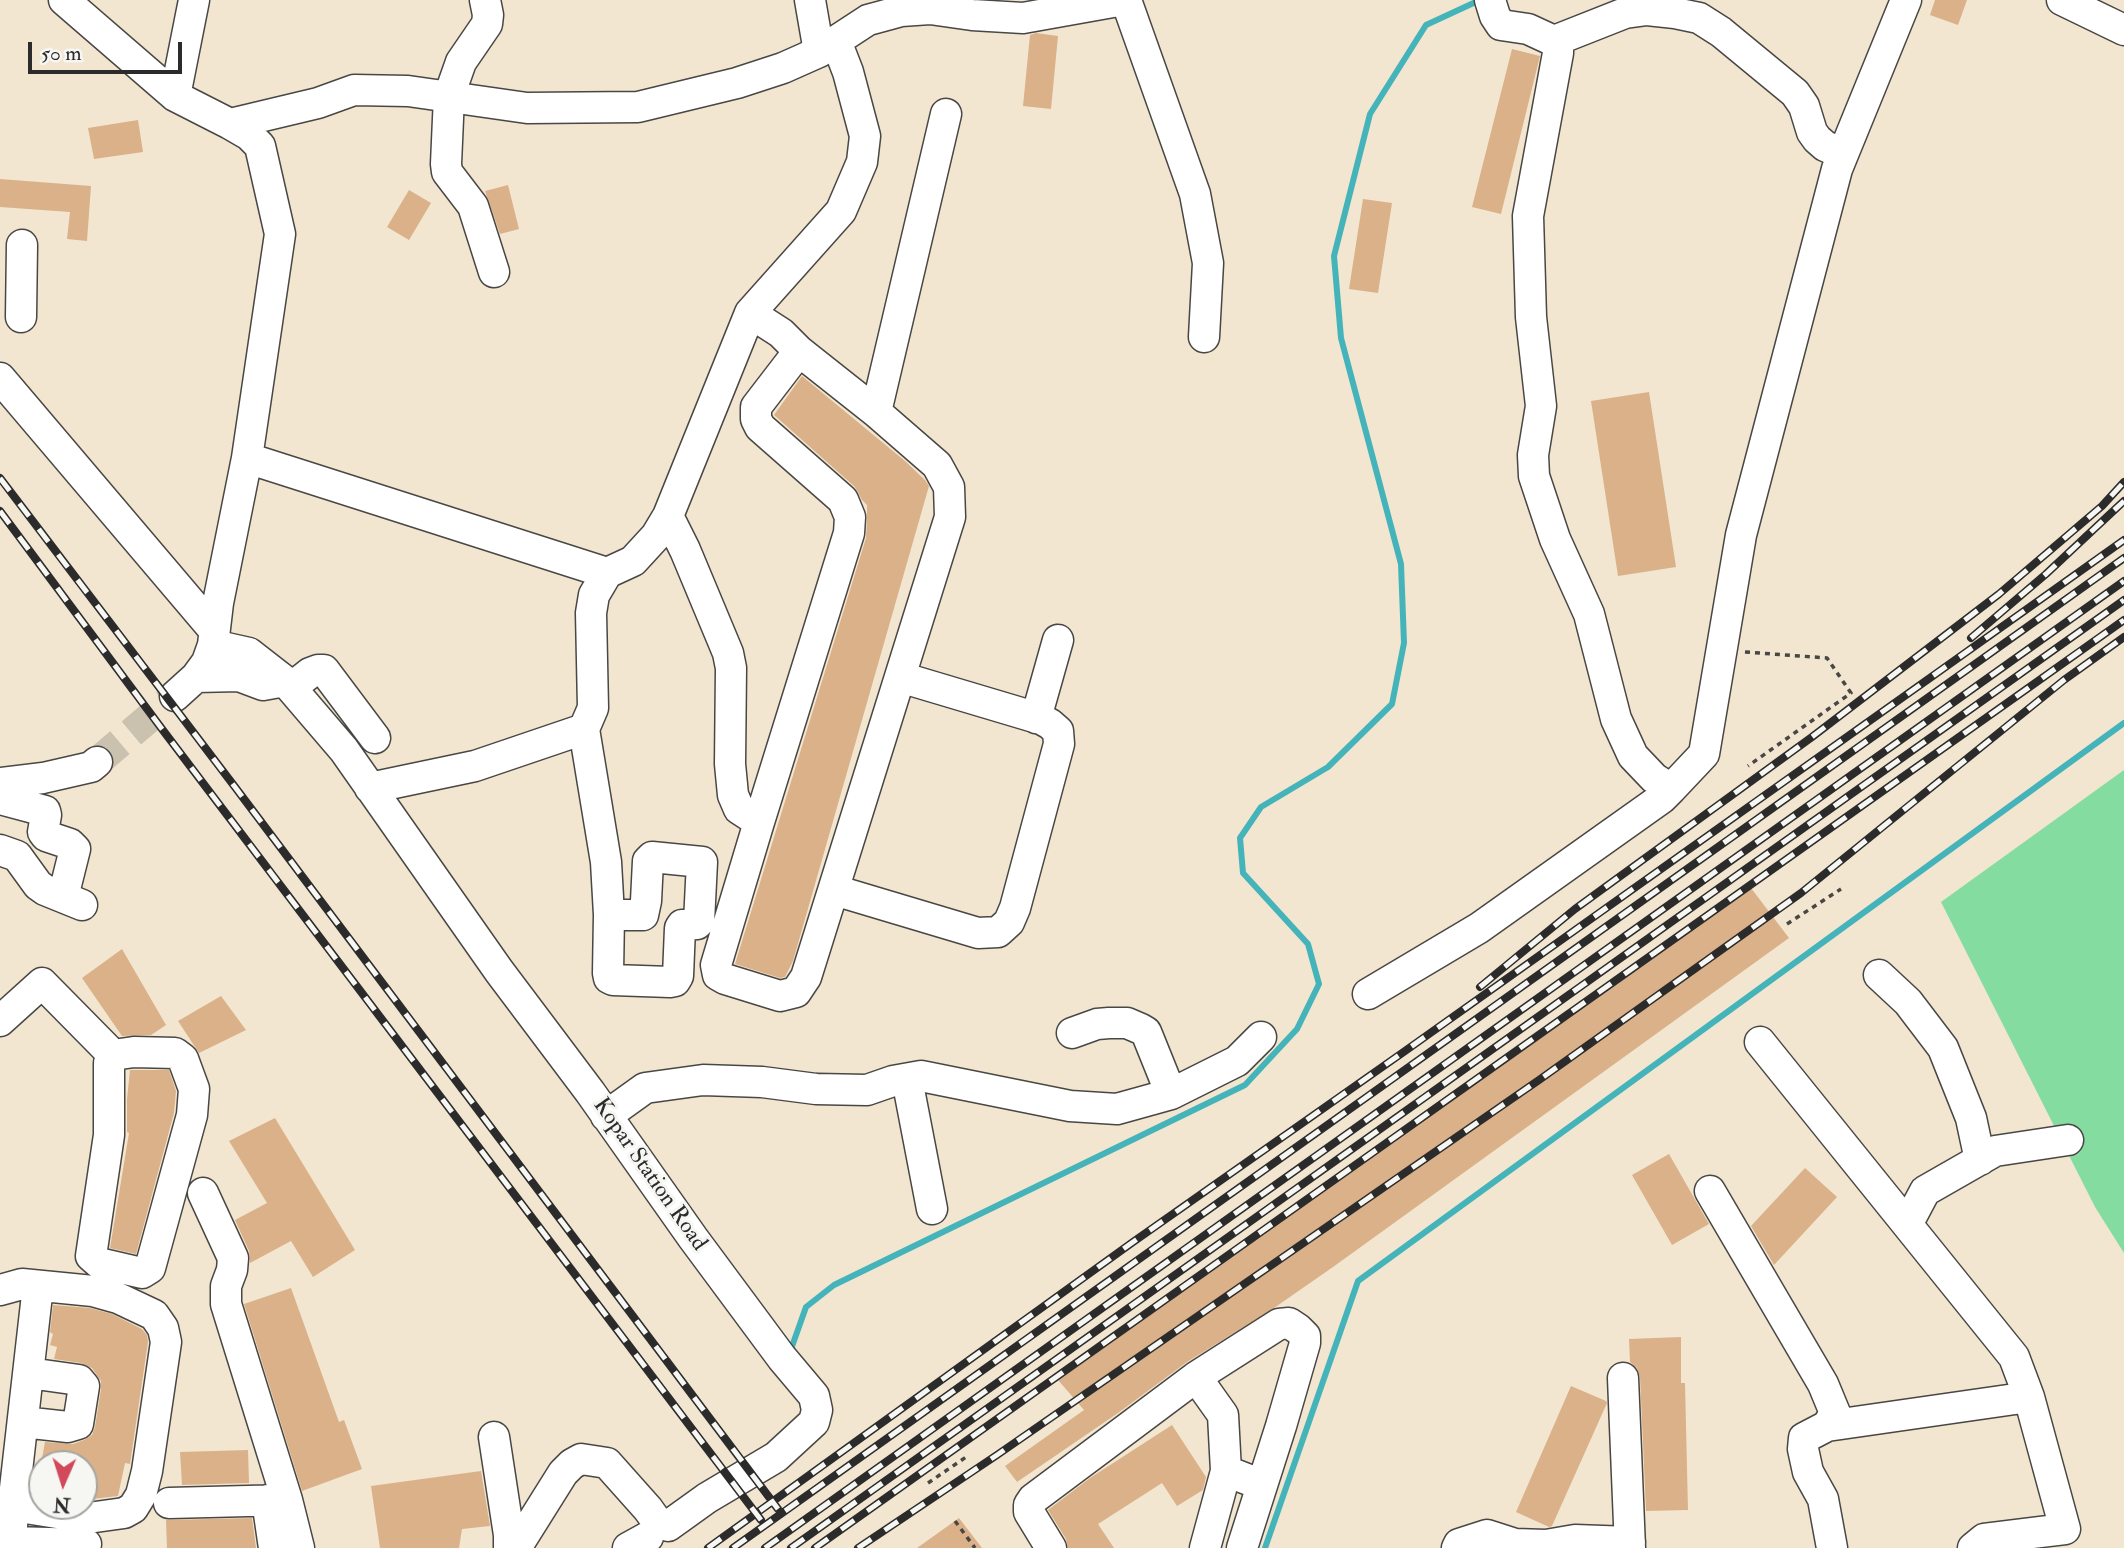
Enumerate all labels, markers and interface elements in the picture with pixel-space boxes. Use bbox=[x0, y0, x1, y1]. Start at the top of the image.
scale bar bbox=[32, 28, 186, 72]
text: 50 m bbox=[41, 40, 82, 67]
street label: Kopar Station Road bbox=[586, 1093, 712, 1257]
north arrow bbox=[28, 1450, 98, 1520]
text: N bbox=[53, 1492, 71, 1516]

